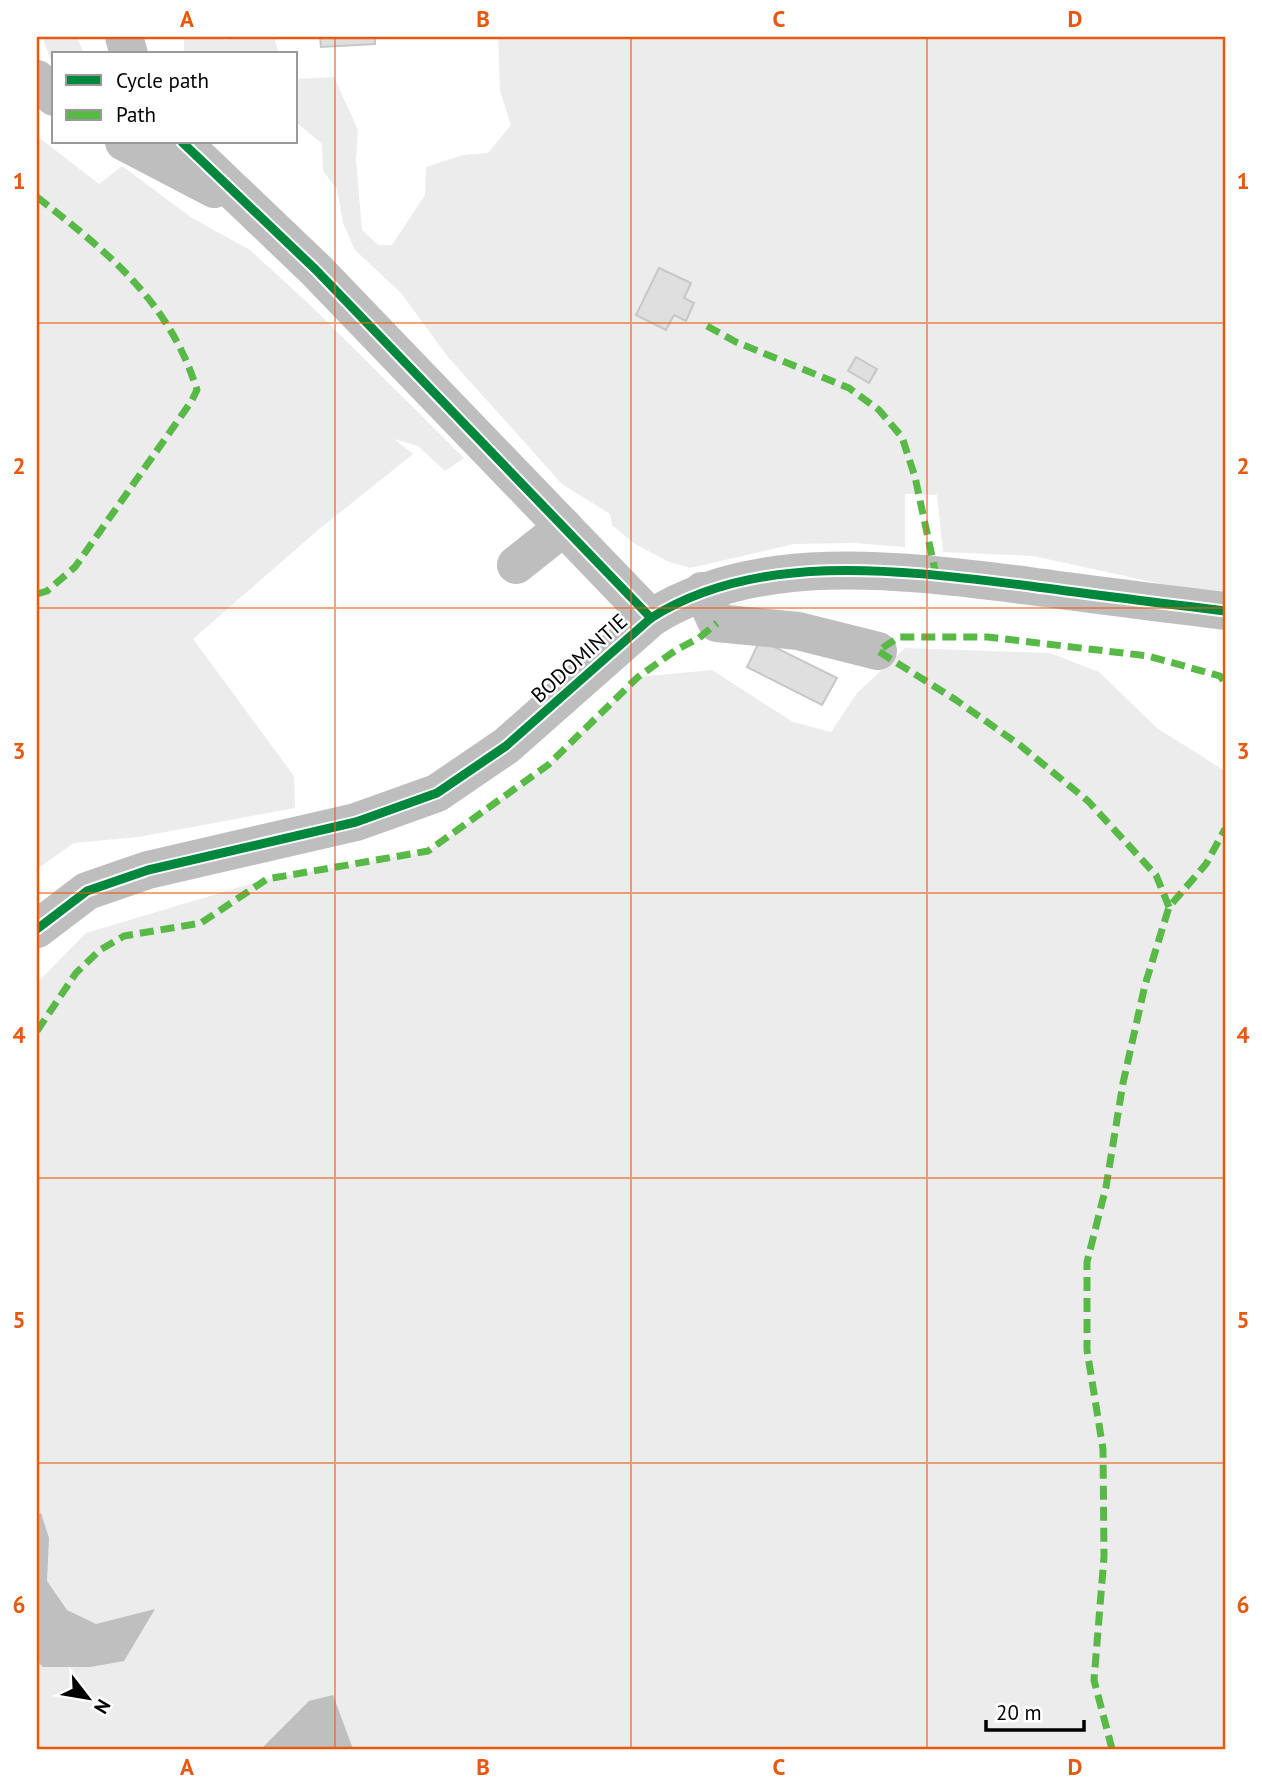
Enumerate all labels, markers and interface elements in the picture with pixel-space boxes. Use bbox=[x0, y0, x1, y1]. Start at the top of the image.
text: A bbox=[180, 4, 194, 33]
text: B bbox=[476, 4, 490, 33]
text: C bbox=[773, 4, 786, 33]
text: D bbox=[1068, 4, 1082, 33]
legend bbox=[52, 52, 298, 144]
text: Cycle path bbox=[116, 67, 209, 94]
text: Path bbox=[116, 101, 156, 128]
text: 1 bbox=[12, 166, 26, 195]
text: 1 bbox=[1236, 166, 1250, 195]
text: 2 bbox=[12, 451, 26, 480]
text: 2 bbox=[1236, 451, 1250, 480]
street label: BODOMINTIE bbox=[525, 608, 633, 708]
text: 3 bbox=[12, 736, 26, 765]
text: 3 bbox=[1236, 736, 1250, 765]
text: 4 bbox=[12, 1020, 26, 1049]
text: 4 bbox=[1236, 1020, 1250, 1049]
text: 5 bbox=[12, 1305, 26, 1334]
text: 5 bbox=[1236, 1305, 1250, 1334]
text: 6 bbox=[12, 1590, 26, 1619]
text: 6 bbox=[1236, 1590, 1250, 1619]
north arrow bbox=[52, 1664, 122, 1734]
scale bar bbox=[986, 1688, 1084, 1732]
text: N bbox=[89, 1695, 116, 1718]
text: 20 m bbox=[996, 1699, 1042, 1726]
text: A bbox=[180, 1752, 194, 1781]
text: B bbox=[476, 1752, 490, 1781]
text: C bbox=[773, 1752, 786, 1781]
text: D bbox=[1068, 1752, 1082, 1781]

